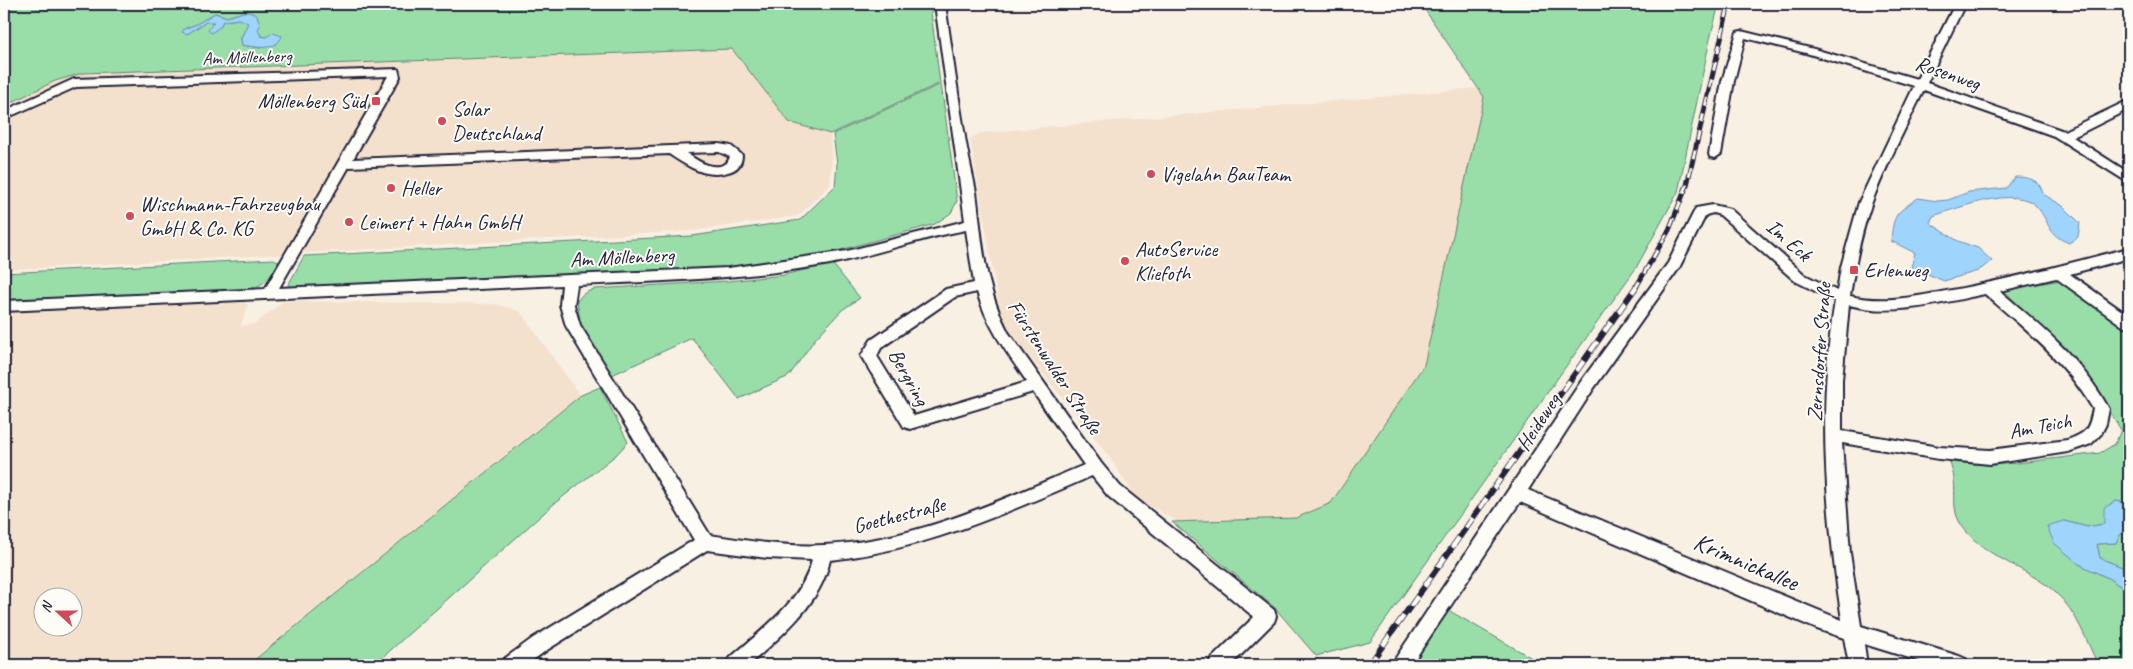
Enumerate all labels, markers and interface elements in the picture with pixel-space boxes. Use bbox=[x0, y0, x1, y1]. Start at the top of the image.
street label: Am Möllenberg bbox=[202, 44, 294, 70]
street label: Rosenweg bbox=[1912, 50, 1985, 97]
place label: Möllenberg Süd bbox=[258, 88, 370, 114]
marker: Möllenberg Süd bbox=[370, 95, 382, 107]
place label: Solar Deutschland bbox=[452, 96, 544, 146]
marker: Solar Deutschland bbox=[436, 115, 448, 127]
place label: Vigelahn BauTeam bbox=[1161, 161, 1292, 187]
marker: Vigelahn BauTeam bbox=[1145, 168, 1157, 180]
place label: Heller bbox=[401, 175, 443, 201]
marker: Heller bbox=[385, 182, 397, 194]
place label: Wischmann-Fahrzeugbau GmbH & Co. KG bbox=[140, 191, 321, 241]
place label: Leimert + Hahn GmbH bbox=[359, 209, 523, 235]
marker: Wischmann-Fahrzeugbau GmbH & Co. KG bbox=[124, 210, 136, 222]
street label: Im Eck bbox=[1761, 213, 1818, 268]
marker: Leimert + Hahn GmbH bbox=[343, 216, 355, 228]
place label: AutoService Kliefoth bbox=[1135, 236, 1218, 286]
street label: Am Möllenberg bbox=[569, 241, 676, 273]
marker: AutoService Kliefoth bbox=[1119, 255, 1131, 267]
place label: Erlenweg bbox=[1864, 257, 1929, 283]
marker: Erlenweg bbox=[1848, 264, 1860, 276]
street label: Zernsdorfer Straße bbox=[1801, 280, 1837, 422]
street label: Fürstenwalder Straße bbox=[1002, 295, 1109, 441]
street label: Bergring bbox=[883, 344, 936, 411]
street label: Heideweg bbox=[1510, 387, 1567, 455]
street label: Am Teich bbox=[2007, 407, 2074, 445]
street label: Goethestraße bbox=[850, 491, 950, 539]
street label: Krimnickallee bbox=[1689, 526, 1805, 599]
north arrow bbox=[32, 586, 82, 636]
text: N bbox=[37, 598, 57, 615]

